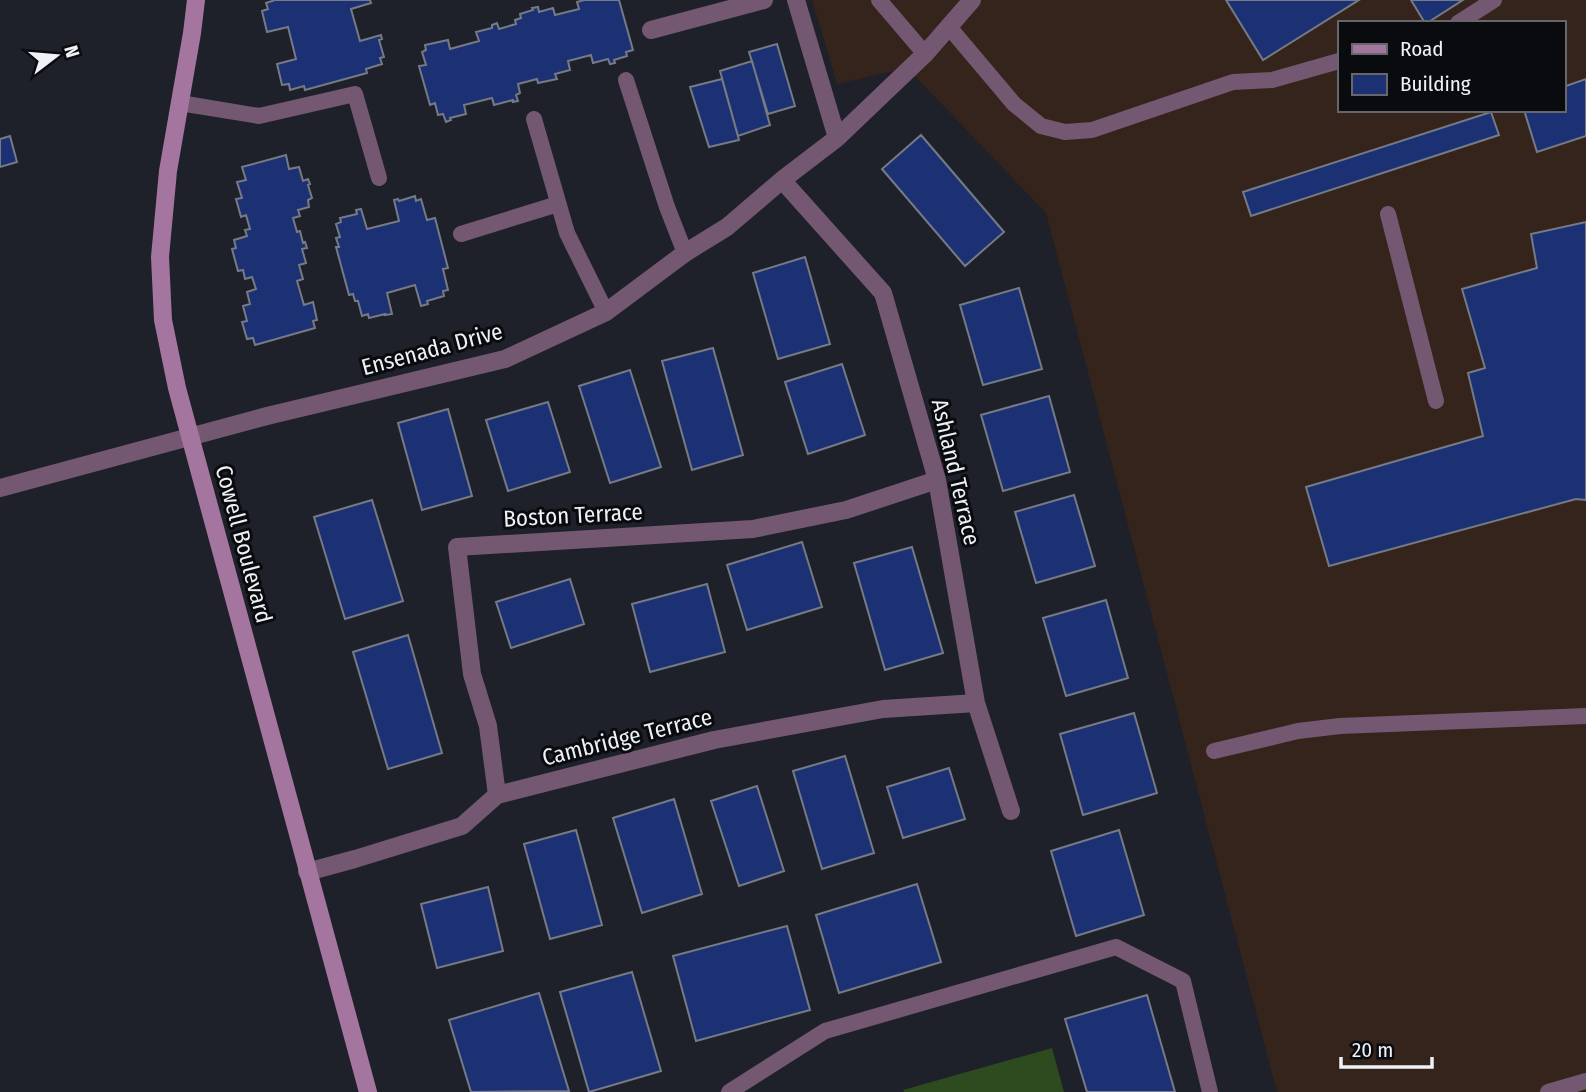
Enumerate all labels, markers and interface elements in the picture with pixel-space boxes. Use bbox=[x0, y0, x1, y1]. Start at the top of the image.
north arrow bbox=[21, 21, 91, 91]
legend bbox=[1338, 21, 1565, 112]
text: Road bbox=[1400, 36, 1444, 62]
text: N bbox=[59, 43, 84, 60]
text: Building bbox=[1400, 71, 1471, 97]
street label: Ensenada Drive bbox=[358, 317, 506, 381]
street label: Ashland Terrace bbox=[926, 396, 986, 548]
street label: Cowell Boulevard bbox=[209, 462, 279, 626]
street label: Boston Terrace bbox=[503, 497, 643, 533]
street label: Cambridge Terrace bbox=[539, 702, 715, 772]
scale bar bbox=[1341, 1026, 1432, 1070]
text: 20 m bbox=[1352, 1037, 1393, 1063]

